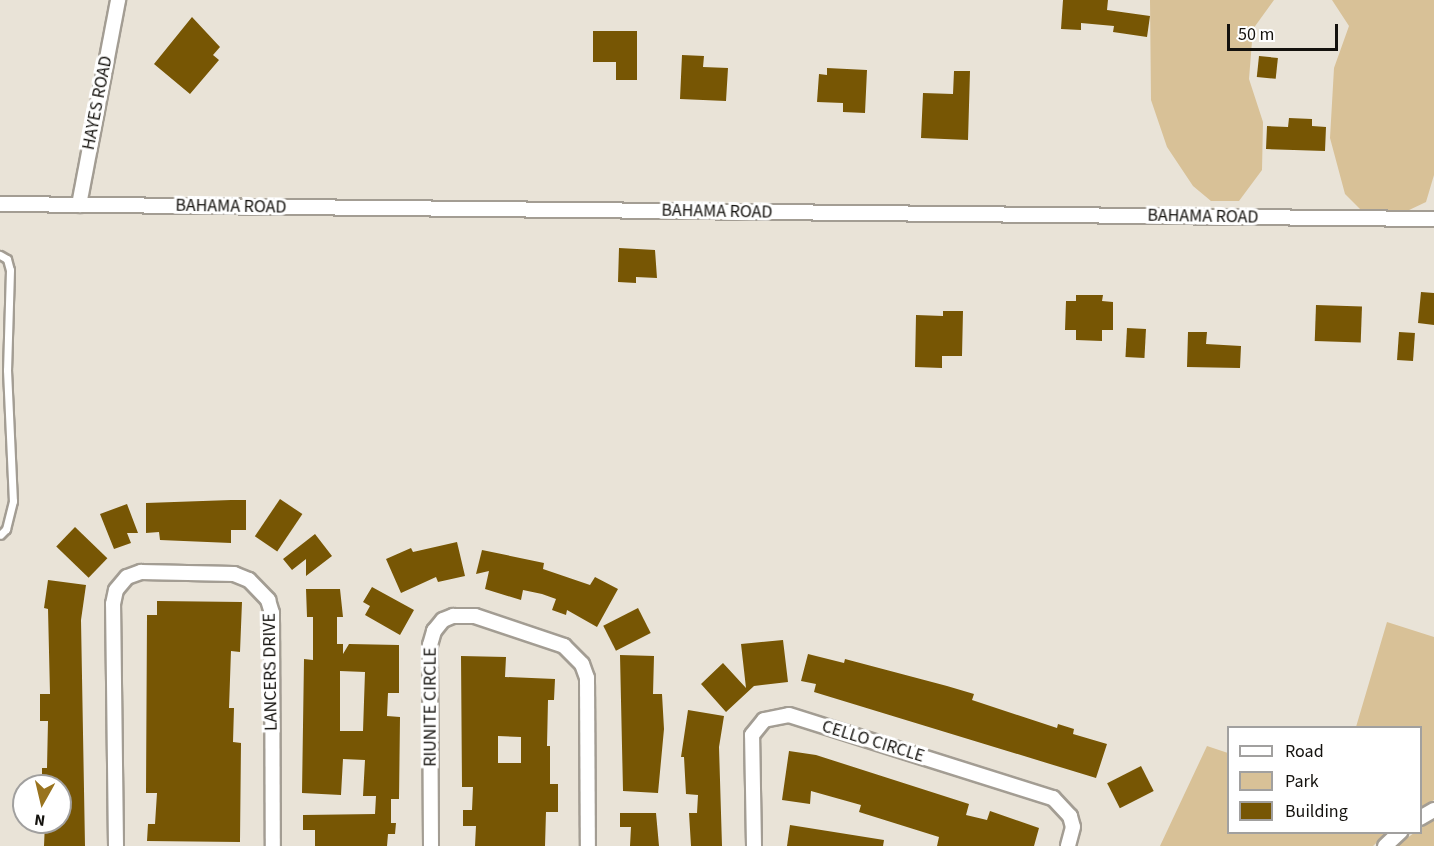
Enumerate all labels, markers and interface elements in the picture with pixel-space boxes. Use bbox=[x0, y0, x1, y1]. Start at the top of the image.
scale bar bbox=[1230, 12, 1341, 50]
text: 50 m bbox=[1238, 22, 1274, 47]
street label: HAYES ROAD bbox=[78, 54, 118, 152]
street label: BAHAMA ROAD bbox=[175, 195, 287, 219]
street label: BAHAMA ROAD bbox=[661, 200, 773, 224]
street label: BAHAMA ROAD bbox=[1147, 205, 1259, 229]
street label: LANCERS DRIVE bbox=[259, 613, 283, 731]
street label: RIUNITE CIRCLE bbox=[420, 647, 442, 767]
street label: CELLO CIRCLE bbox=[819, 716, 927, 768]
legend bbox=[1227, 726, 1422, 834]
text: Road bbox=[1285, 739, 1324, 764]
text: Park bbox=[1285, 769, 1319, 794]
north arrow bbox=[12, 774, 72, 834]
text: Building bbox=[1285, 799, 1348, 824]
text: N bbox=[33, 808, 47, 831]

